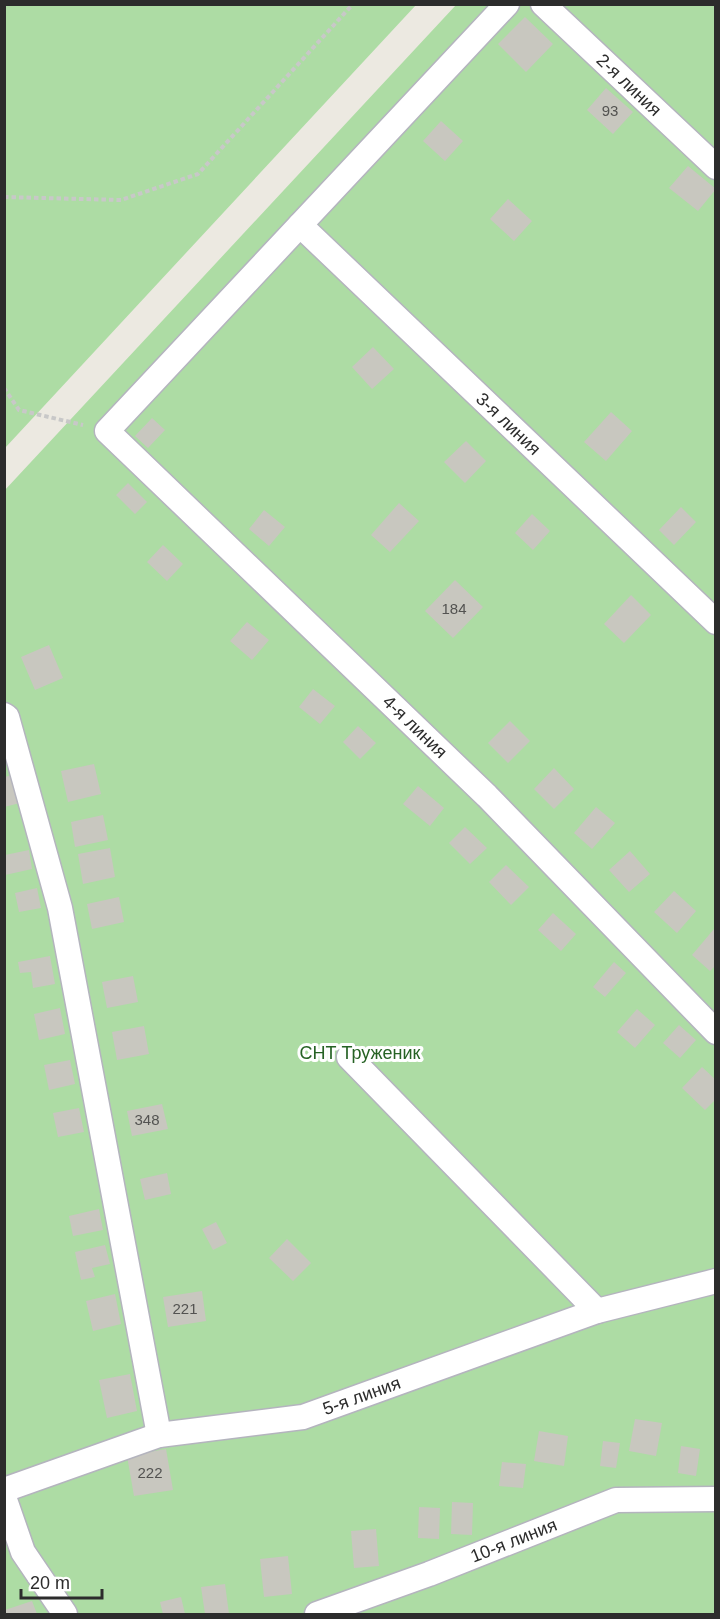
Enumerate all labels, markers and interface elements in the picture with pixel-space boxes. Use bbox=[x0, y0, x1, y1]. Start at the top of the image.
street label: 2-я линия bbox=[593, 50, 665, 120]
house number: 93 bbox=[602, 102, 618, 119]
street label: 3-я линия bbox=[472, 389, 545, 459]
house number: 184 bbox=[441, 600, 467, 617]
street label: 4-я линия bbox=[379, 691, 451, 762]
park label: СНТ Труженик bbox=[300, 1043, 421, 1063]
house number: 348 bbox=[134, 1111, 160, 1128]
house number: 221 bbox=[172, 1300, 198, 1317]
street label: 5-я линия bbox=[320, 1373, 403, 1419]
house number: 222 bbox=[137, 1464, 163, 1481]
street label: 10-я линия bbox=[468, 1514, 560, 1567]
scale bar bbox=[21, 1562, 102, 1600]
text: 20 m bbox=[30, 1573, 70, 1593]

